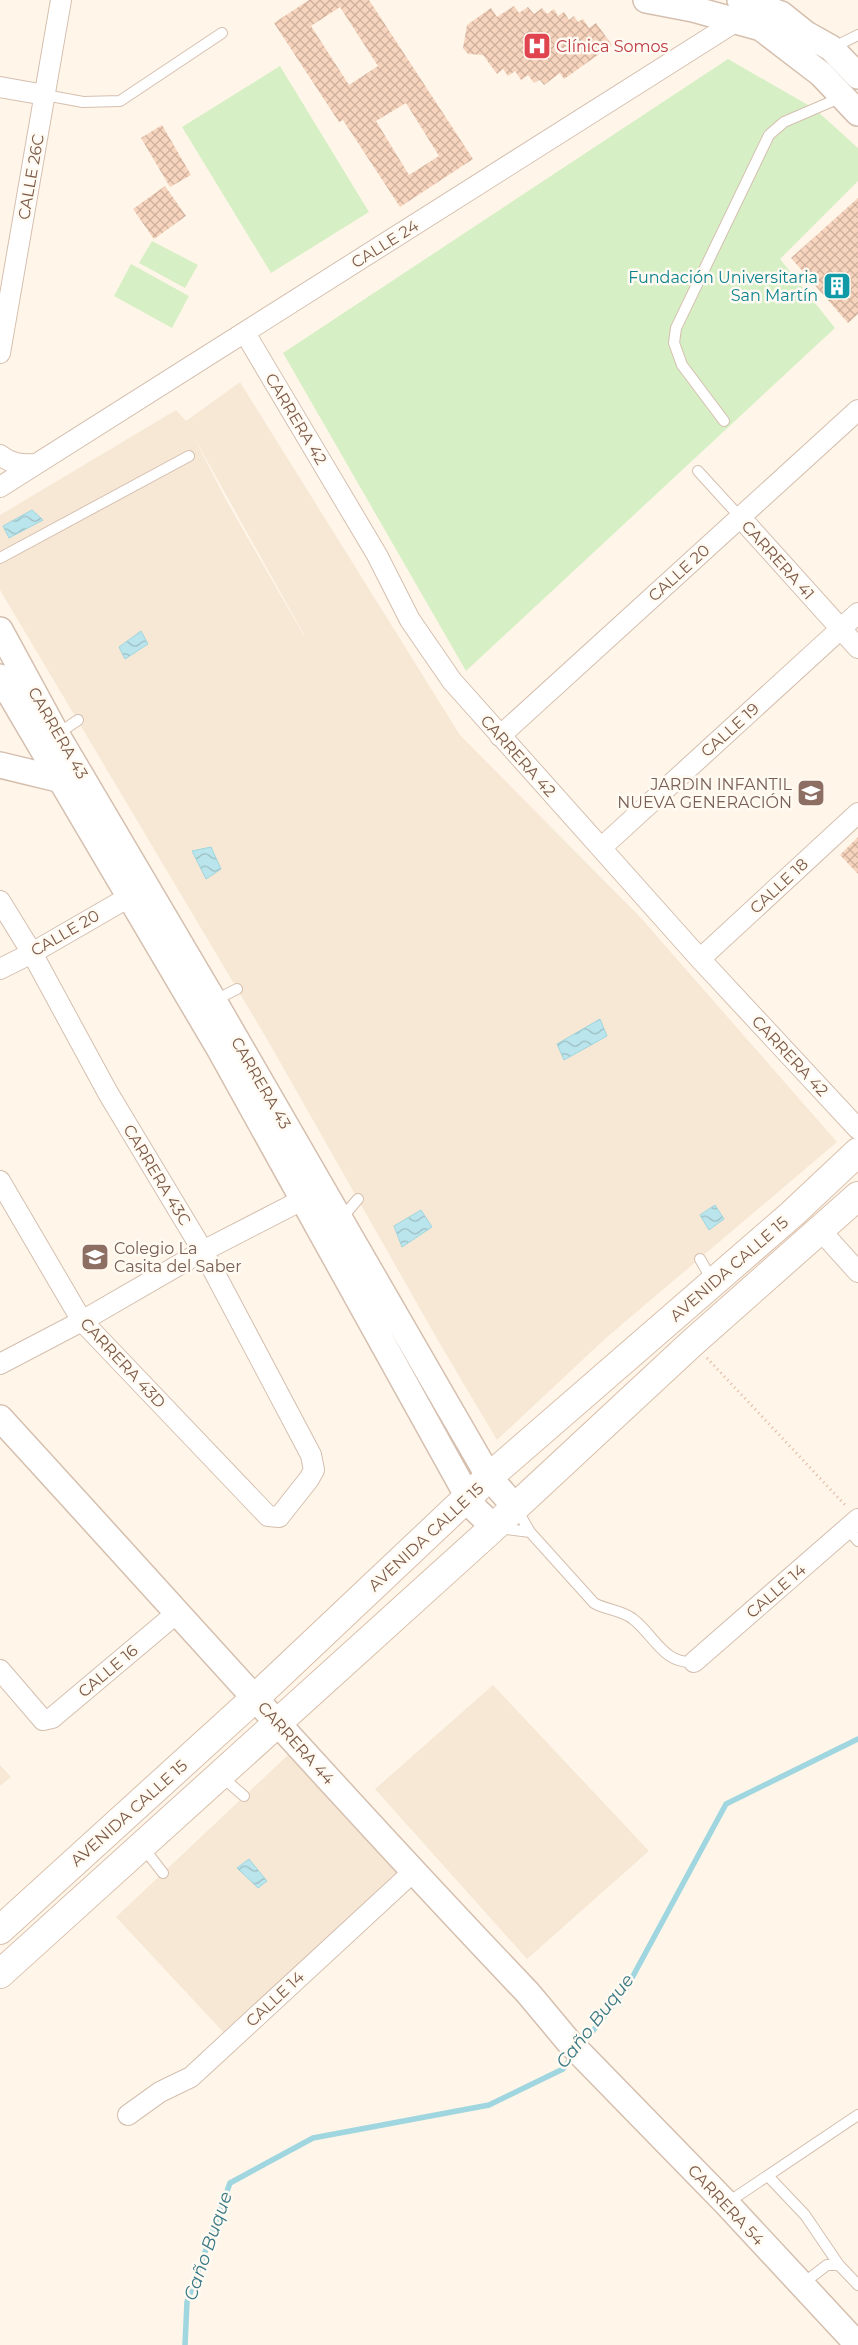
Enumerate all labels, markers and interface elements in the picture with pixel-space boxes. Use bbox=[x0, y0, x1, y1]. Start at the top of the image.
hospital icon: Clínica Somos bbox=[522, 31, 552, 61]
place label: Clínica Somos bbox=[556, 37, 669, 56]
street label: CALLE 26C bbox=[14, 133, 48, 221]
street label: CALLE 24 bbox=[348, 216, 422, 272]
place label: Fundación Universitaria San Martín bbox=[628, 268, 818, 305]
building icon: Fundación Universitaria San Martín bbox=[822, 271, 852, 301]
street label: CARRERA 42 bbox=[261, 370, 331, 468]
street label: CARRERA 41 bbox=[738, 517, 818, 603]
street label: CALLE 20 bbox=[644, 541, 714, 605]
street label: CARRERA 43 bbox=[24, 684, 92, 782]
street label: CALLE 19 bbox=[697, 699, 763, 761]
street label: CARRERA 42 bbox=[476, 711, 560, 801]
place label: JARDIN INFANTIL NUEVA GENERACIÓN bbox=[617, 775, 793, 812]
school or university icon: JARDIN INFANTIL NUEVA GENERACIÓN bbox=[796, 778, 826, 808]
street label: CALLE 18 bbox=[746, 854, 812, 918]
street label: CALLE 20 bbox=[27, 906, 103, 960]
street label: CARRERA 42 bbox=[748, 1012, 832, 1100]
street label: CARRERA 43 bbox=[227, 1034, 295, 1132]
street label: CARRERA 43C bbox=[119, 1121, 195, 1229]
street label: AVENIDA CALLE 15 bbox=[666, 1213, 792, 1325]
place label: Colegio La Casita del Saber bbox=[114, 1239, 242, 1276]
school or university icon: Colegio La Casita del Saber bbox=[80, 1242, 110, 1272]
street label: CARRERA 43D bbox=[76, 1314, 170, 1412]
street label: AVENIDA CALLE 15 bbox=[365, 1479, 487, 1595]
street label: CALLE 14 bbox=[742, 1560, 810, 1622]
street label: CALLE 16 bbox=[74, 1640, 142, 1701]
street label: CARRERA 44 bbox=[254, 1698, 338, 1789]
street label: AVENIDA CALLE 15 bbox=[67, 1756, 191, 1870]
street label: CALLE 14 bbox=[242, 1967, 308, 2031]
water label: Caño Buque bbox=[551, 1969, 639, 2073]
street label: CARRERA 54 bbox=[684, 2161, 768, 2250]
water label: Caño Buque bbox=[179, 2189, 237, 2303]

